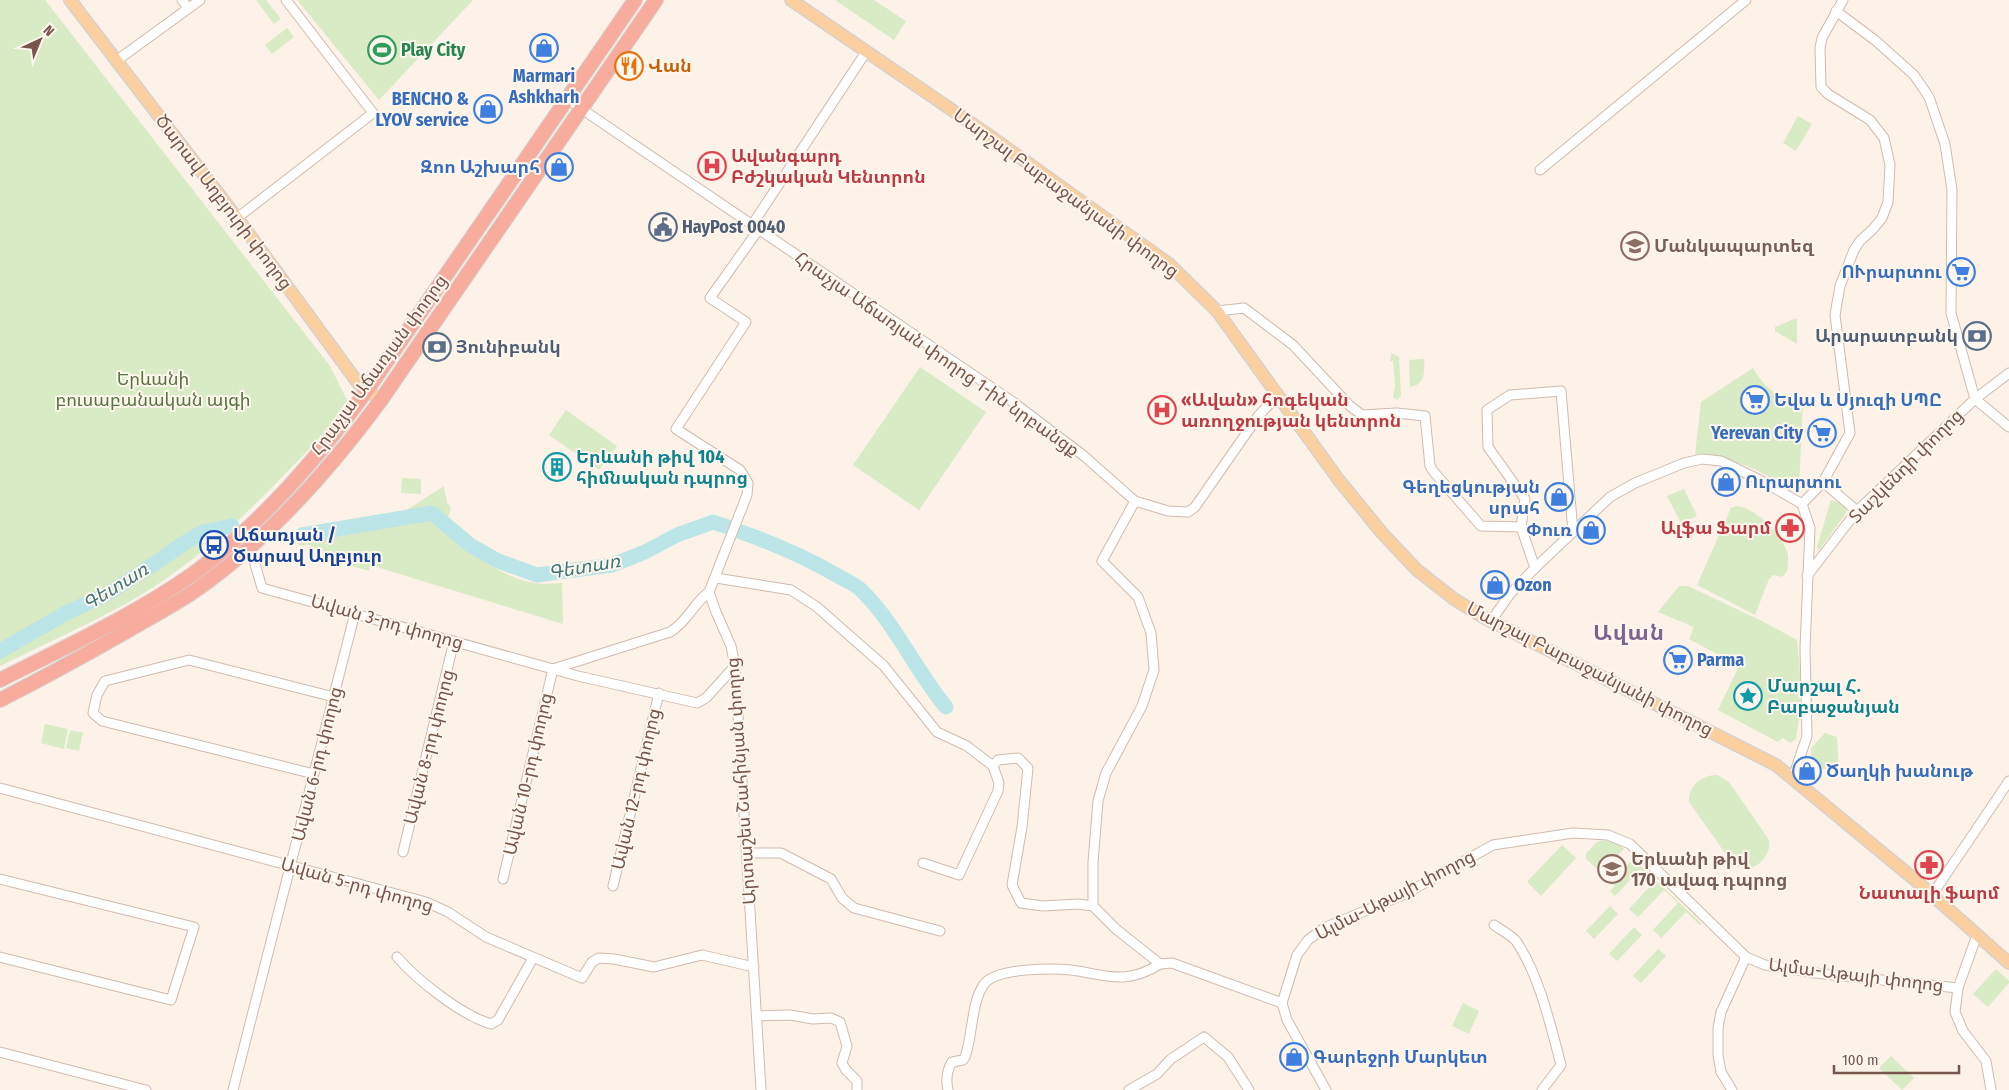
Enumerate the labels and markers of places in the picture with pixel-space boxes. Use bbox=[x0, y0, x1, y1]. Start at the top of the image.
shop icon: Marmari Ashkharh bbox=[529, 33, 559, 63]
sports icon: Play City bbox=[367, 35, 397, 65]
place label: Play City bbox=[401, 39, 466, 61]
restaurant icon: Վան bbox=[614, 51, 644, 81]
place label: Վան bbox=[648, 55, 692, 77]
place label: Marmari Ashkharh bbox=[508, 65, 579, 108]
place label: BENCHO & LYOV service bbox=[375, 88, 470, 131]
shop icon: BENCHO & LYOV service bbox=[473, 94, 503, 124]
place label: Ավանգարդ Բժշկական Կենտրոն bbox=[731, 145, 926, 188]
hospital icon: Ավանգարդ Բժշկական Կենտրոն bbox=[697, 151, 727, 181]
shop icon: Զոո Աշխարհ bbox=[544, 152, 574, 182]
place label: Զոո Աշխարհ bbox=[420, 156, 540, 178]
public building icon: HayPost 0040 bbox=[648, 212, 678, 242]
place label: HayPost 0040 bbox=[682, 216, 786, 238]
school or university icon: Մանկապարտեզ bbox=[1620, 231, 1650, 261]
place label: Մանկապարտեզ bbox=[1654, 235, 1815, 257]
supermarket icon: ՈՒրարտու bbox=[1946, 257, 1976, 287]
place label: ՈՒրարտու bbox=[1841, 261, 1942, 283]
bank icon: Արարատբանկ bbox=[1962, 321, 1992, 351]
place label: Արարատբանկ bbox=[1815, 325, 1958, 347]
bank icon: Յունիբանկ bbox=[422, 332, 452, 362]
place label: Յունիբանկ bbox=[456, 336, 561, 358]
supermarket icon: Եվա և Սյուզի ՍՊԸ bbox=[1740, 385, 1770, 415]
place label: «Ավան» հոգեկան առողջության կենտրոն bbox=[1181, 389, 1401, 432]
place label: Եվա և Սյուզի ՍՊԸ bbox=[1774, 389, 1942, 411]
hospital icon: «Ավան» հոգեկան առողջության կենտրոն bbox=[1147, 395, 1177, 425]
supermarket icon: Yerevan City bbox=[1807, 418, 1837, 448]
place label: Yerevan City bbox=[1710, 422, 1803, 444]
place label: Երևանի թիվ 104 հիմնական դպրոց bbox=[576, 446, 748, 489]
building icon: Երևանի թիվ 104 հիմնական դպրոց bbox=[542, 452, 572, 482]
shop icon: Ուրարտու bbox=[1711, 467, 1741, 497]
place label: Ուրարտու bbox=[1745, 471, 1842, 493]
place label: Գեղեցկության սրահ bbox=[1402, 476, 1540, 519]
shop icon: Գեղեցկության սրահ bbox=[1544, 482, 1574, 512]
pharmacy icon: Ալֆա Ֆարմ bbox=[1775, 513, 1805, 543]
shop icon: Փուռ bbox=[1576, 515, 1606, 545]
place label: Ալֆա Ֆարմ bbox=[1661, 517, 1771, 539]
place label: Փուռ bbox=[1526, 519, 1572, 541]
place label: Աճառյան / Ծարավ Աղբյուր bbox=[233, 524, 382, 567]
bus stop icon: Աճառյան / Ծարավ Աղբյուր bbox=[199, 530, 229, 560]
shop icon: Ozon bbox=[1480, 570, 1510, 600]
place label: Ozon bbox=[1514, 574, 1552, 596]
supermarket icon: Parma bbox=[1663, 645, 1693, 675]
place label: Parma bbox=[1697, 649, 1744, 671]
place label: Մարշալ Հ. Բաբաջանյան bbox=[1767, 675, 1900, 718]
place icon: Մարշալ Հ. Բաբաջանյան bbox=[1733, 681, 1763, 711]
shop icon: Ծաղկի խանութ bbox=[1792, 756, 1822, 786]
place label: Ծաղկի խանութ bbox=[1826, 760, 1974, 782]
place label: Երևանի թիվ 170 ավագ դպրոց bbox=[1631, 848, 1788, 891]
pharmacy icon: Նատալի ֆարմ bbox=[1914, 850, 1944, 880]
school or university icon: Երևանի թիվ 170 ավագ դպրոց bbox=[1597, 854, 1627, 884]
place label: Նատալի ֆարմ bbox=[1859, 882, 2000, 904]
shop icon: Գարեջրի Մարկետ bbox=[1279, 1042, 1309, 1072]
place label: Գարեջրի Մարկետ bbox=[1313, 1046, 1488, 1068]

